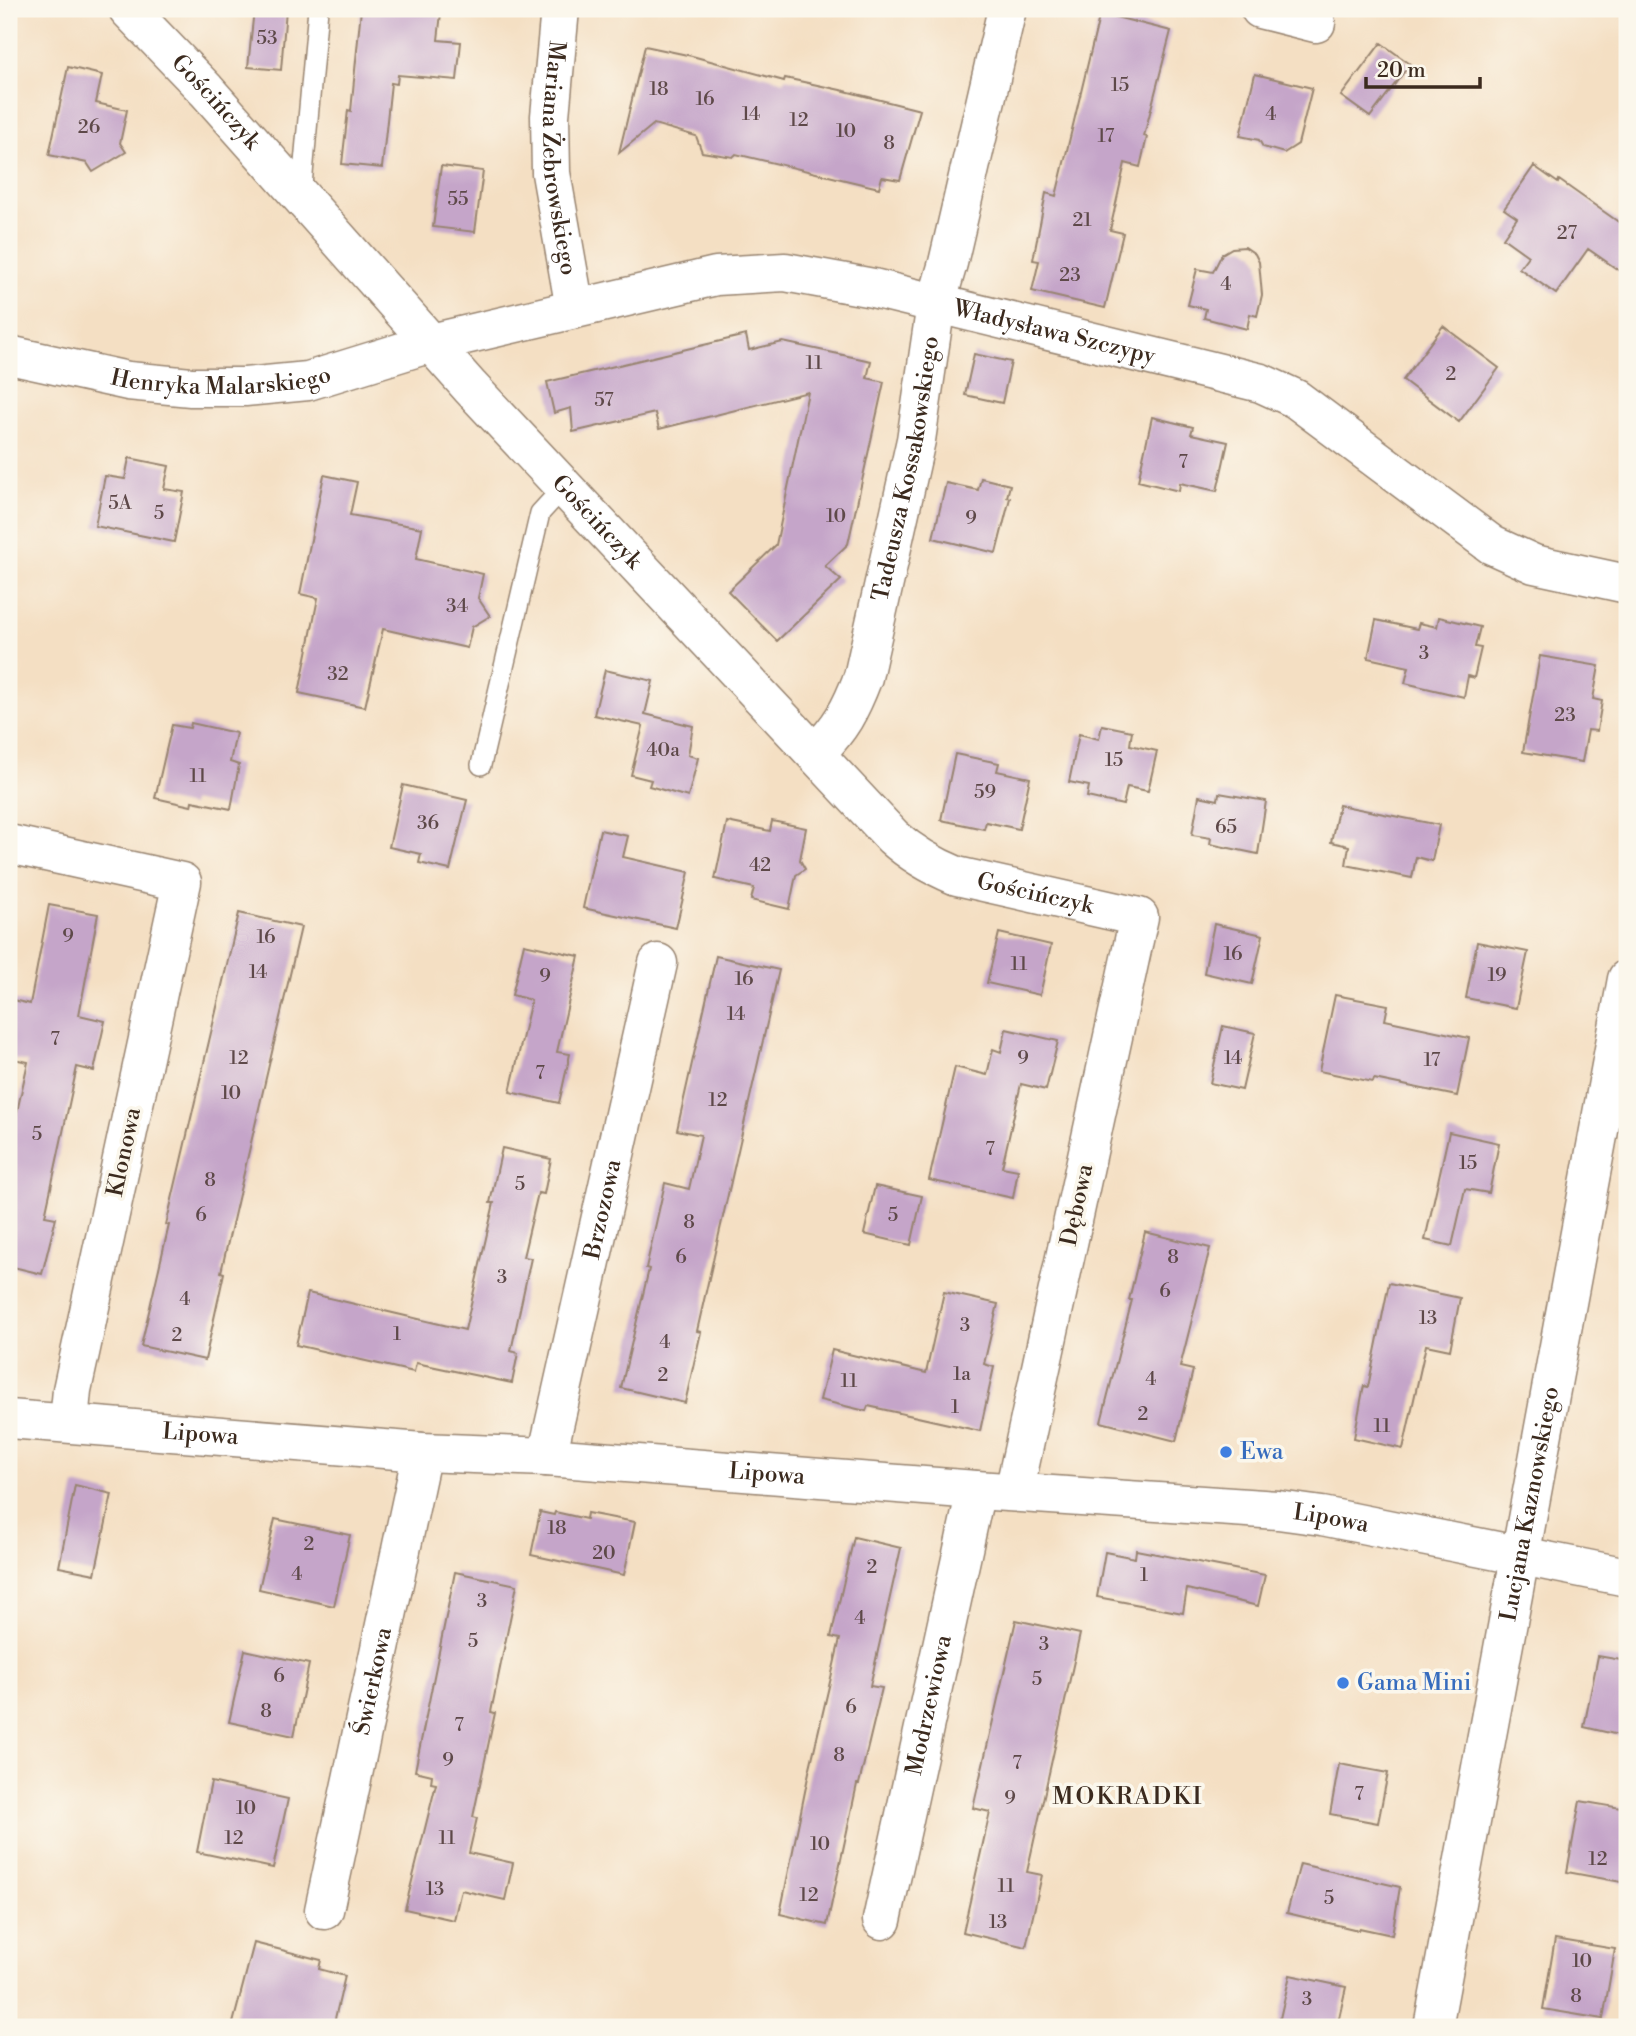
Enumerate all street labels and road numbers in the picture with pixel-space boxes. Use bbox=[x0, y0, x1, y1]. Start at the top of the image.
street label: Mariana Żebrowskiego bbox=[536, 40, 583, 277]
street label: Gościńczyk bbox=[166, 49, 267, 156]
street label: Władysława Szczypy bbox=[949, 294, 1159, 371]
street label: Tadeusza Kossakowskiego bbox=[866, 334, 945, 604]
street label: Henryka Malarskiego bbox=[108, 361, 334, 401]
street label: Gościńczyk bbox=[546, 469, 648, 576]
street label: Gościńczyk bbox=[974, 867, 1097, 921]
street label: Klonowa bbox=[101, 1105, 147, 1199]
street label: Brzozowa bbox=[578, 1156, 628, 1263]
street label: Dębowa bbox=[1055, 1161, 1099, 1248]
street label: Lucjana Kaznowskiego bbox=[1494, 1384, 1565, 1624]
street label: Lipowa bbox=[161, 1417, 240, 1451]
street label: Lipowa bbox=[728, 1457, 806, 1491]
street label: Lipowa bbox=[1291, 1498, 1372, 1539]
street label: Świerkowa bbox=[345, 1624, 398, 1738]
street label: Modrzewiowa bbox=[900, 1632, 958, 1778]

